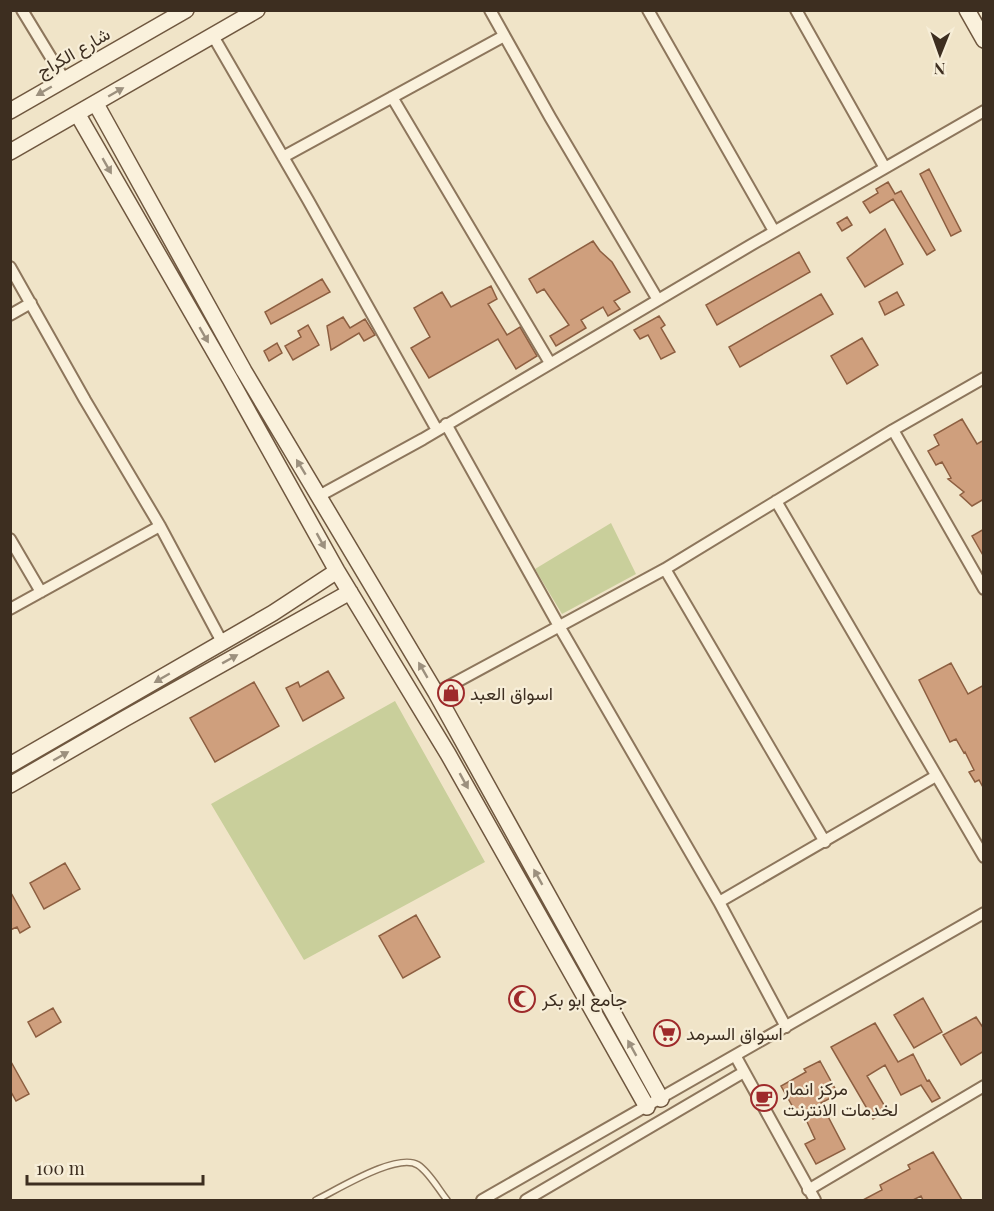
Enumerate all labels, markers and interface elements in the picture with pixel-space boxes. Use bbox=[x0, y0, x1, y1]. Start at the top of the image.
street label: شارع الكراج bbox=[32, 21, 115, 84]
north arrow bbox=[910, 24, 970, 84]
text: N bbox=[933, 59, 946, 80]
one-way arrow bbox=[36, 86, 52, 97]
one-way arrow bbox=[108, 87, 124, 98]
one-way arrow bbox=[102, 158, 112, 175]
one-way arrow bbox=[199, 327, 210, 343]
one-way arrow bbox=[296, 459, 307, 475]
one-way arrow bbox=[316, 533, 326, 550]
one-way arrow bbox=[222, 654, 239, 664]
one-way arrow bbox=[418, 661, 428, 678]
one-way arrow bbox=[153, 673, 170, 683]
shop icon: اسواق العبد bbox=[436, 678, 466, 708]
place label: اسواق العبد bbox=[470, 681, 553, 705]
one-way arrow bbox=[53, 751, 70, 761]
one-way arrow bbox=[459, 773, 469, 790]
one-way arrow bbox=[533, 869, 543, 886]
mosque icon: جامع ابو بكر bbox=[507, 984, 537, 1014]
place label: جامع ابو بكر bbox=[541, 987, 627, 1012]
supermarket icon: اسواق السرمد bbox=[652, 1018, 682, 1048]
place label: اسواق السرمد bbox=[686, 1021, 783, 1045]
one-way arrow bbox=[627, 1039, 637, 1056]
place label: مركز انمار لخدمات الانترنت bbox=[782, 1076, 898, 1121]
cafe icon: مركز انمار لخدمات الانترنت bbox=[749, 1083, 779, 1113]
scale bar bbox=[27, 1148, 202, 1186]
text: 100 m bbox=[36, 1156, 85, 1180]

